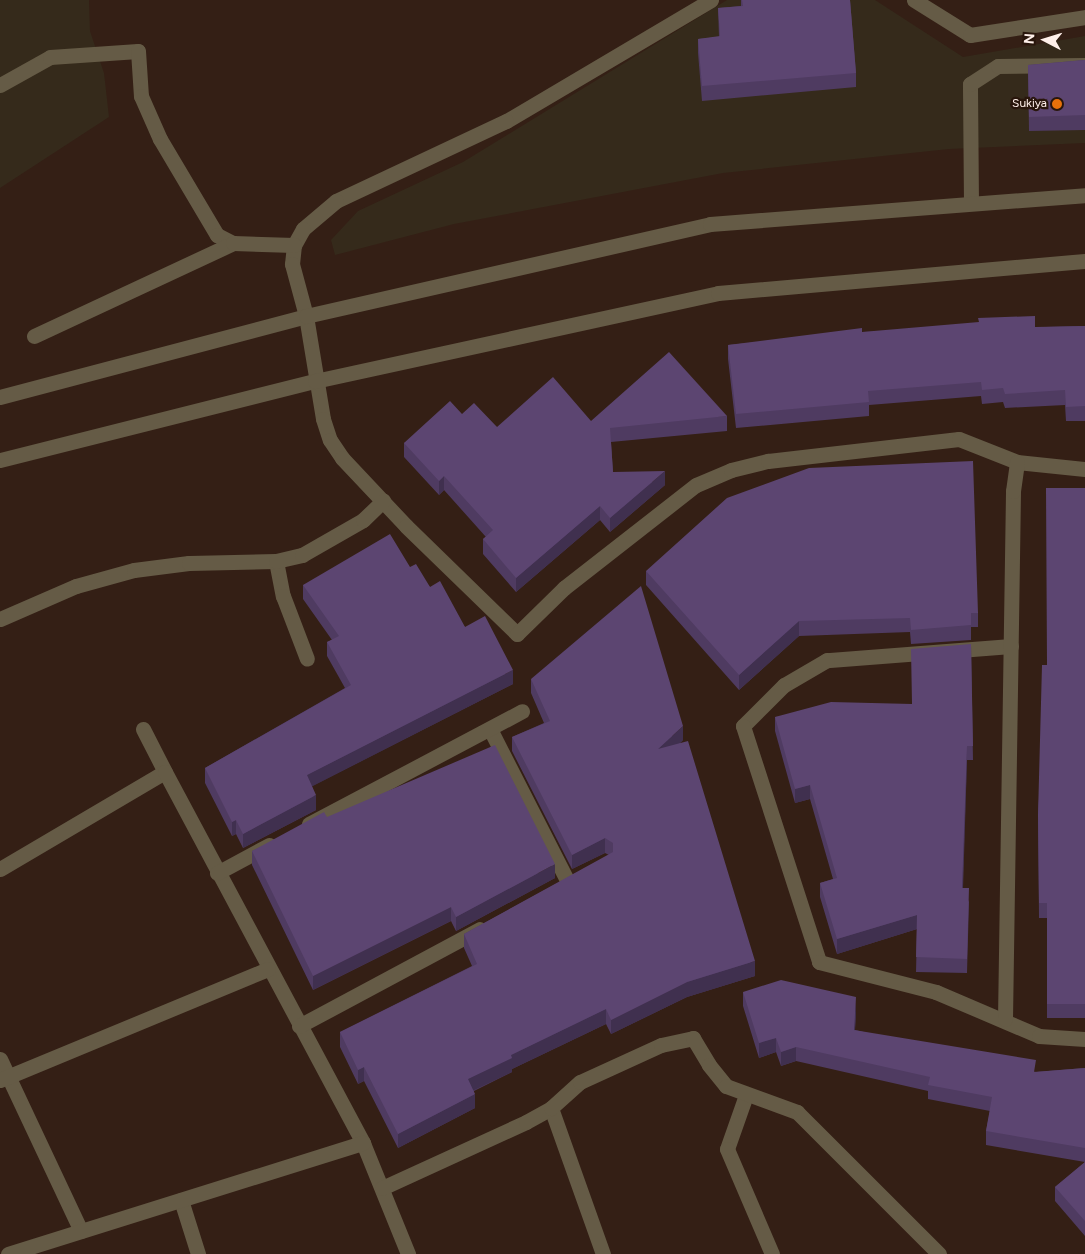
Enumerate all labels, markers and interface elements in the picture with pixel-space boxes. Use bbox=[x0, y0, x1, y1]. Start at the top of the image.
north arrow bbox=[1020, 15, 1070, 65]
text: N bbox=[1021, 33, 1038, 45]
place label: Sukiya bbox=[1012, 97, 1047, 111]
marker: Sukiya bbox=[1051, 98, 1063, 110]

